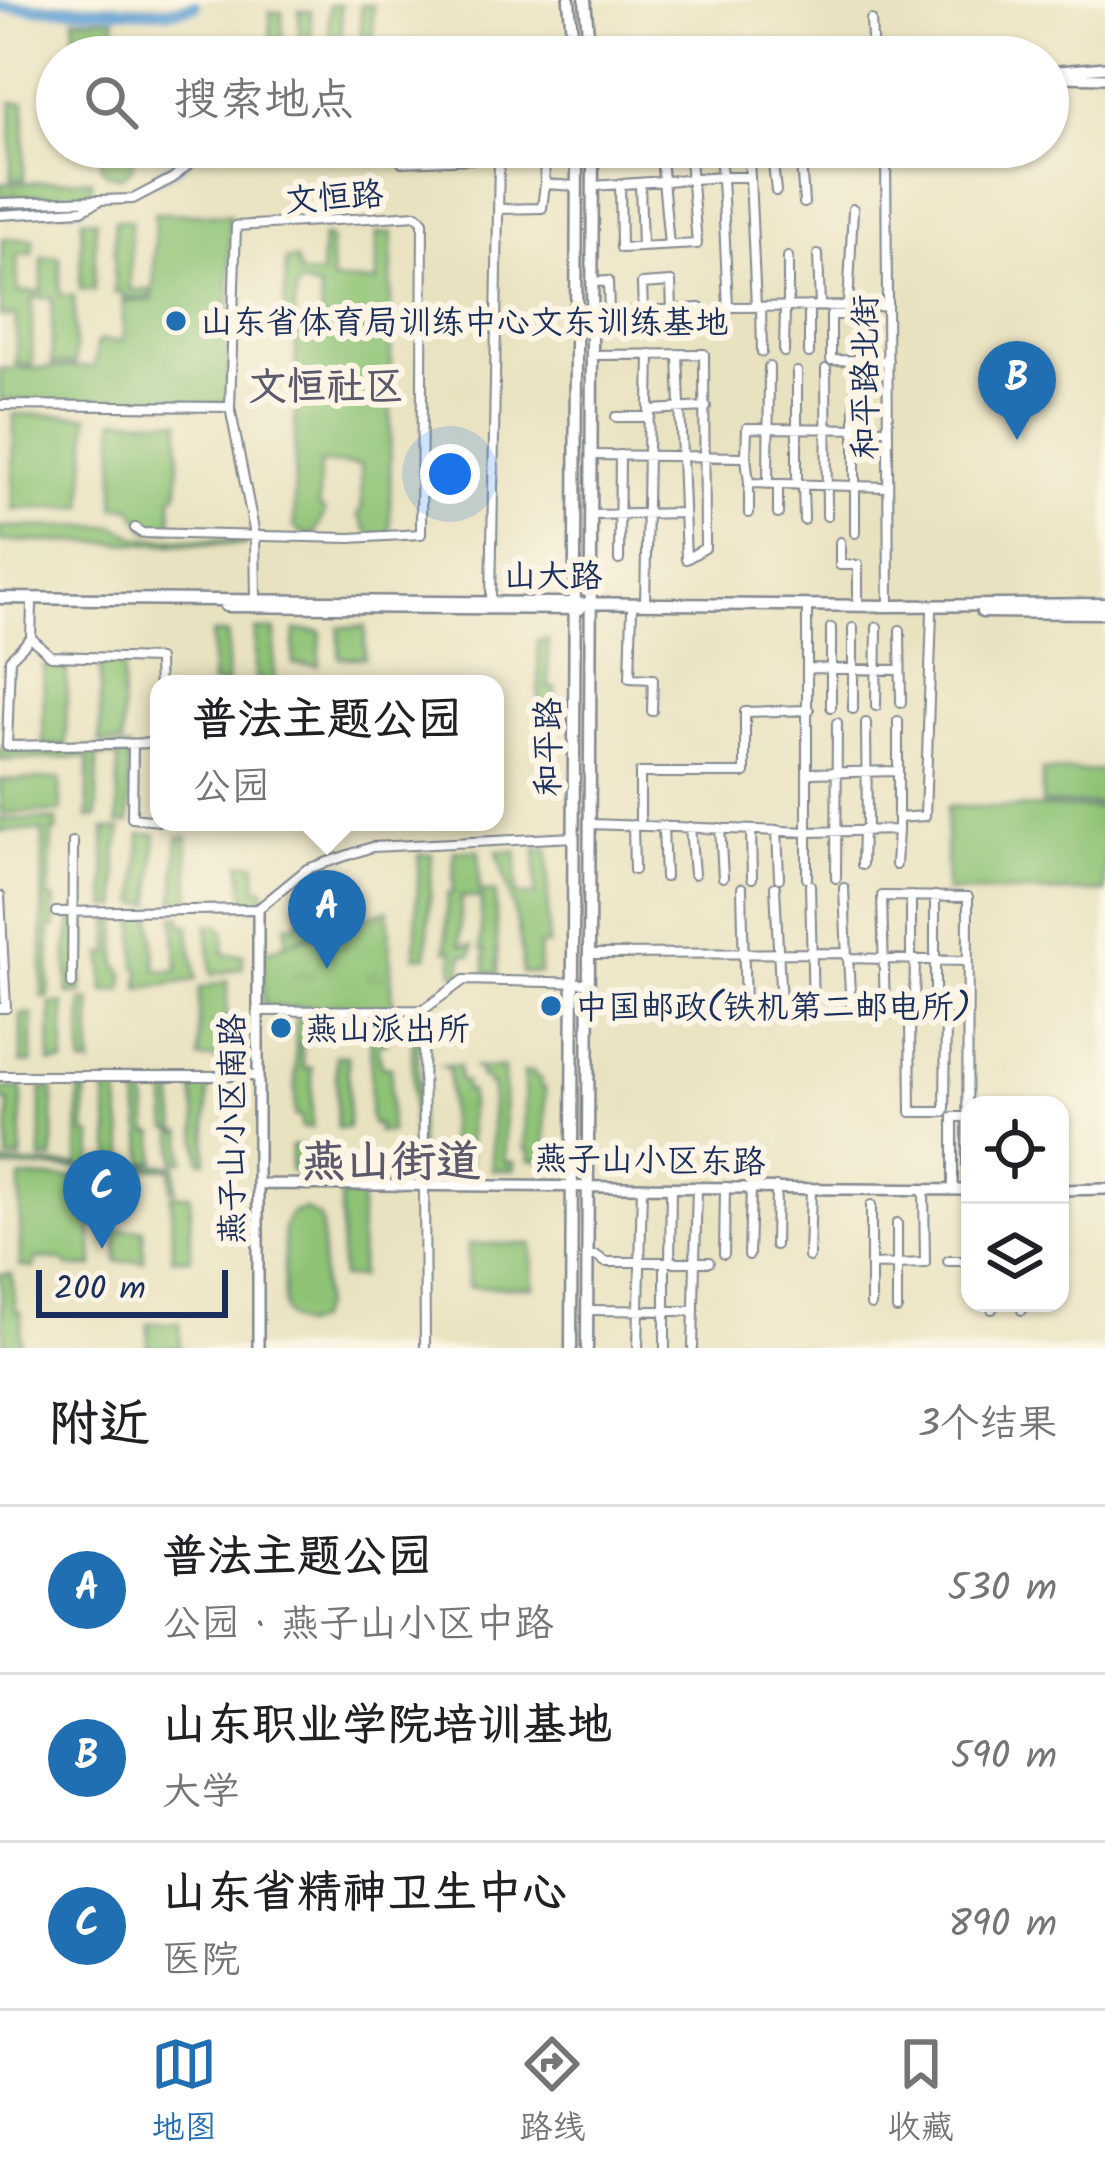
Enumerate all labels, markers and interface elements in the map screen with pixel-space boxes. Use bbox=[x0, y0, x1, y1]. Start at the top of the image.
search box bbox=[36, 36, 1069, 168]
text: 搜索地点 bbox=[174, 66, 354, 138]
icon: search bbox=[78, 69, 144, 135]
street label: 文恒路 bbox=[283, 170, 385, 229]
street label: 和平路北街 bbox=[841, 295, 894, 460]
place label: 山东省体育局训练中心文东训练基地 bbox=[200, 298, 728, 351]
marker: 山东省体育局训练中心文东训练基地 bbox=[163, 308, 189, 334]
pin: B bbox=[978, 341, 1056, 440]
district label: 文恒社区 bbox=[248, 358, 404, 420]
your location bbox=[420, 444, 480, 504]
street label: 山大路 bbox=[504, 552, 603, 605]
popup bbox=[150, 675, 504, 831]
text: 普法主题公园 bbox=[192, 686, 462, 758]
street label: 和平路 bbox=[524, 698, 577, 797]
text: 公园 bbox=[192, 758, 270, 820]
pin: A bbox=[288, 870, 366, 969]
place label: 中国邮政(铁机第二邮电所) bbox=[575, 983, 971, 1036]
marker: 中国邮政(铁机第二邮电所) bbox=[538, 993, 564, 1019]
place label: 燕山派出所 bbox=[305, 1005, 470, 1058]
street label: 燕子山小区南路 bbox=[208, 1014, 261, 1245]
marker: 燕山派出所 bbox=[268, 1015, 294, 1041]
map controls bbox=[961, 1096, 1069, 1312]
button: locate bbox=[961, 1096, 1069, 1204]
district label: 燕山街道 bbox=[301, 1128, 481, 1200]
street label: 燕子山小区东路 bbox=[534, 1134, 766, 1191]
pin: C bbox=[63, 1150, 141, 1249]
button: layers bbox=[961, 1204, 1069, 1312]
scale bar bbox=[36, 1264, 228, 1317]
text: 200 m bbox=[54, 1264, 146, 1317]
text: 附近 bbox=[48, 1386, 150, 1467]
text: 3个结果 bbox=[918, 1395, 1057, 1457]
text: 普法主题公园 bbox=[162, 1523, 432, 1595]
text: A bbox=[75, 1559, 99, 1621]
text: 530 m bbox=[948, 1559, 1057, 1621]
text: 公园 · 燕子山小区中路 bbox=[162, 1595, 554, 1657]
text: 山东职业学院培训基地 bbox=[162, 1691, 612, 1763]
text: B bbox=[75, 1727, 99, 1789]
text: 590 m bbox=[951, 1727, 1057, 1789]
text: 大学 bbox=[162, 1763, 240, 1825]
text: 山东省精神卫生中心 bbox=[162, 1859, 567, 1931]
text: C bbox=[75, 1895, 99, 1957]
text: 890 m bbox=[948, 1895, 1057, 1957]
text: 医院 bbox=[162, 1931, 240, 1993]
tab: 地图 bbox=[151, 2031, 217, 2156]
tab: 路线 bbox=[519, 2031, 585, 2156]
tab: 收藏 bbox=[888, 2031, 954, 2156]

